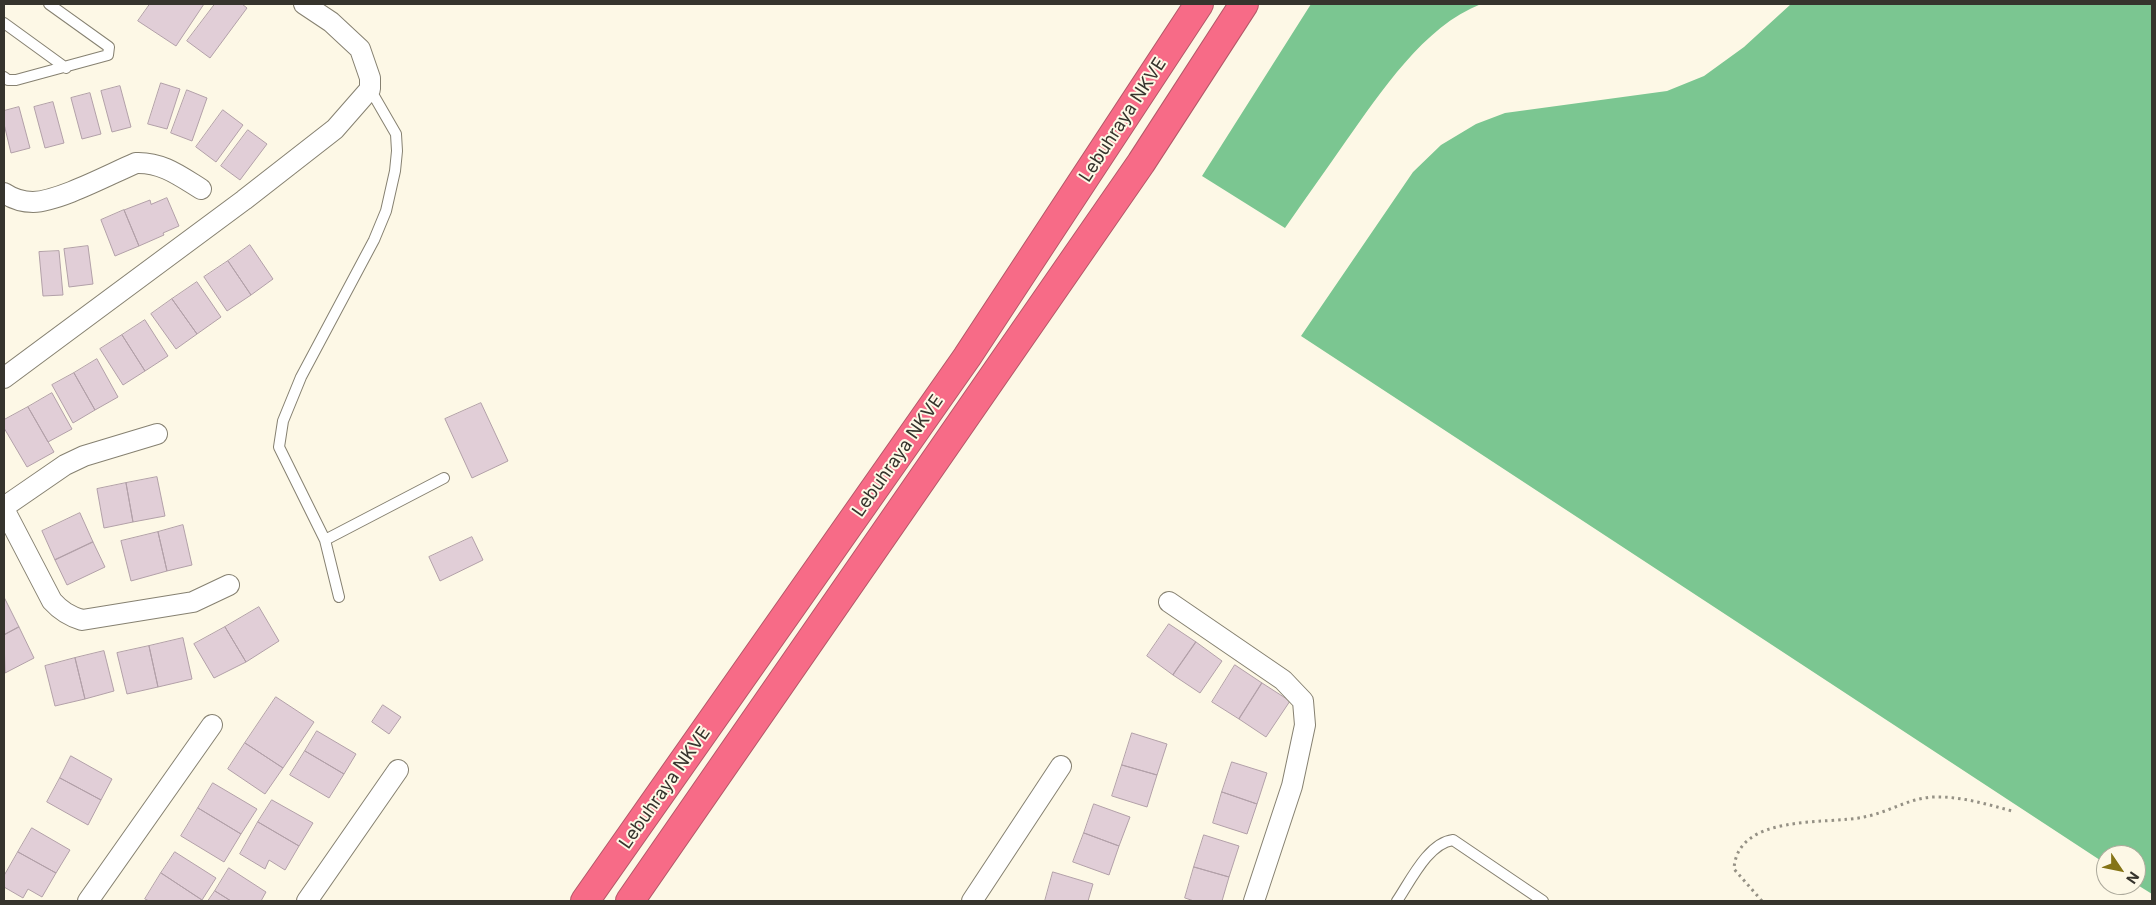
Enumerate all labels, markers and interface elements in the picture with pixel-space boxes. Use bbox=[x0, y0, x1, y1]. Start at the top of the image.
street label: Lebuhraya NKVE bbox=[1075, 54, 1171, 186]
street label: Lebuhraya NKVE bbox=[848, 391, 948, 521]
street label: Lebuhraya NKVE bbox=[615, 723, 715, 853]
north arrow bbox=[2096, 845, 2146, 895]
text: N bbox=[2123, 869, 2143, 887]

